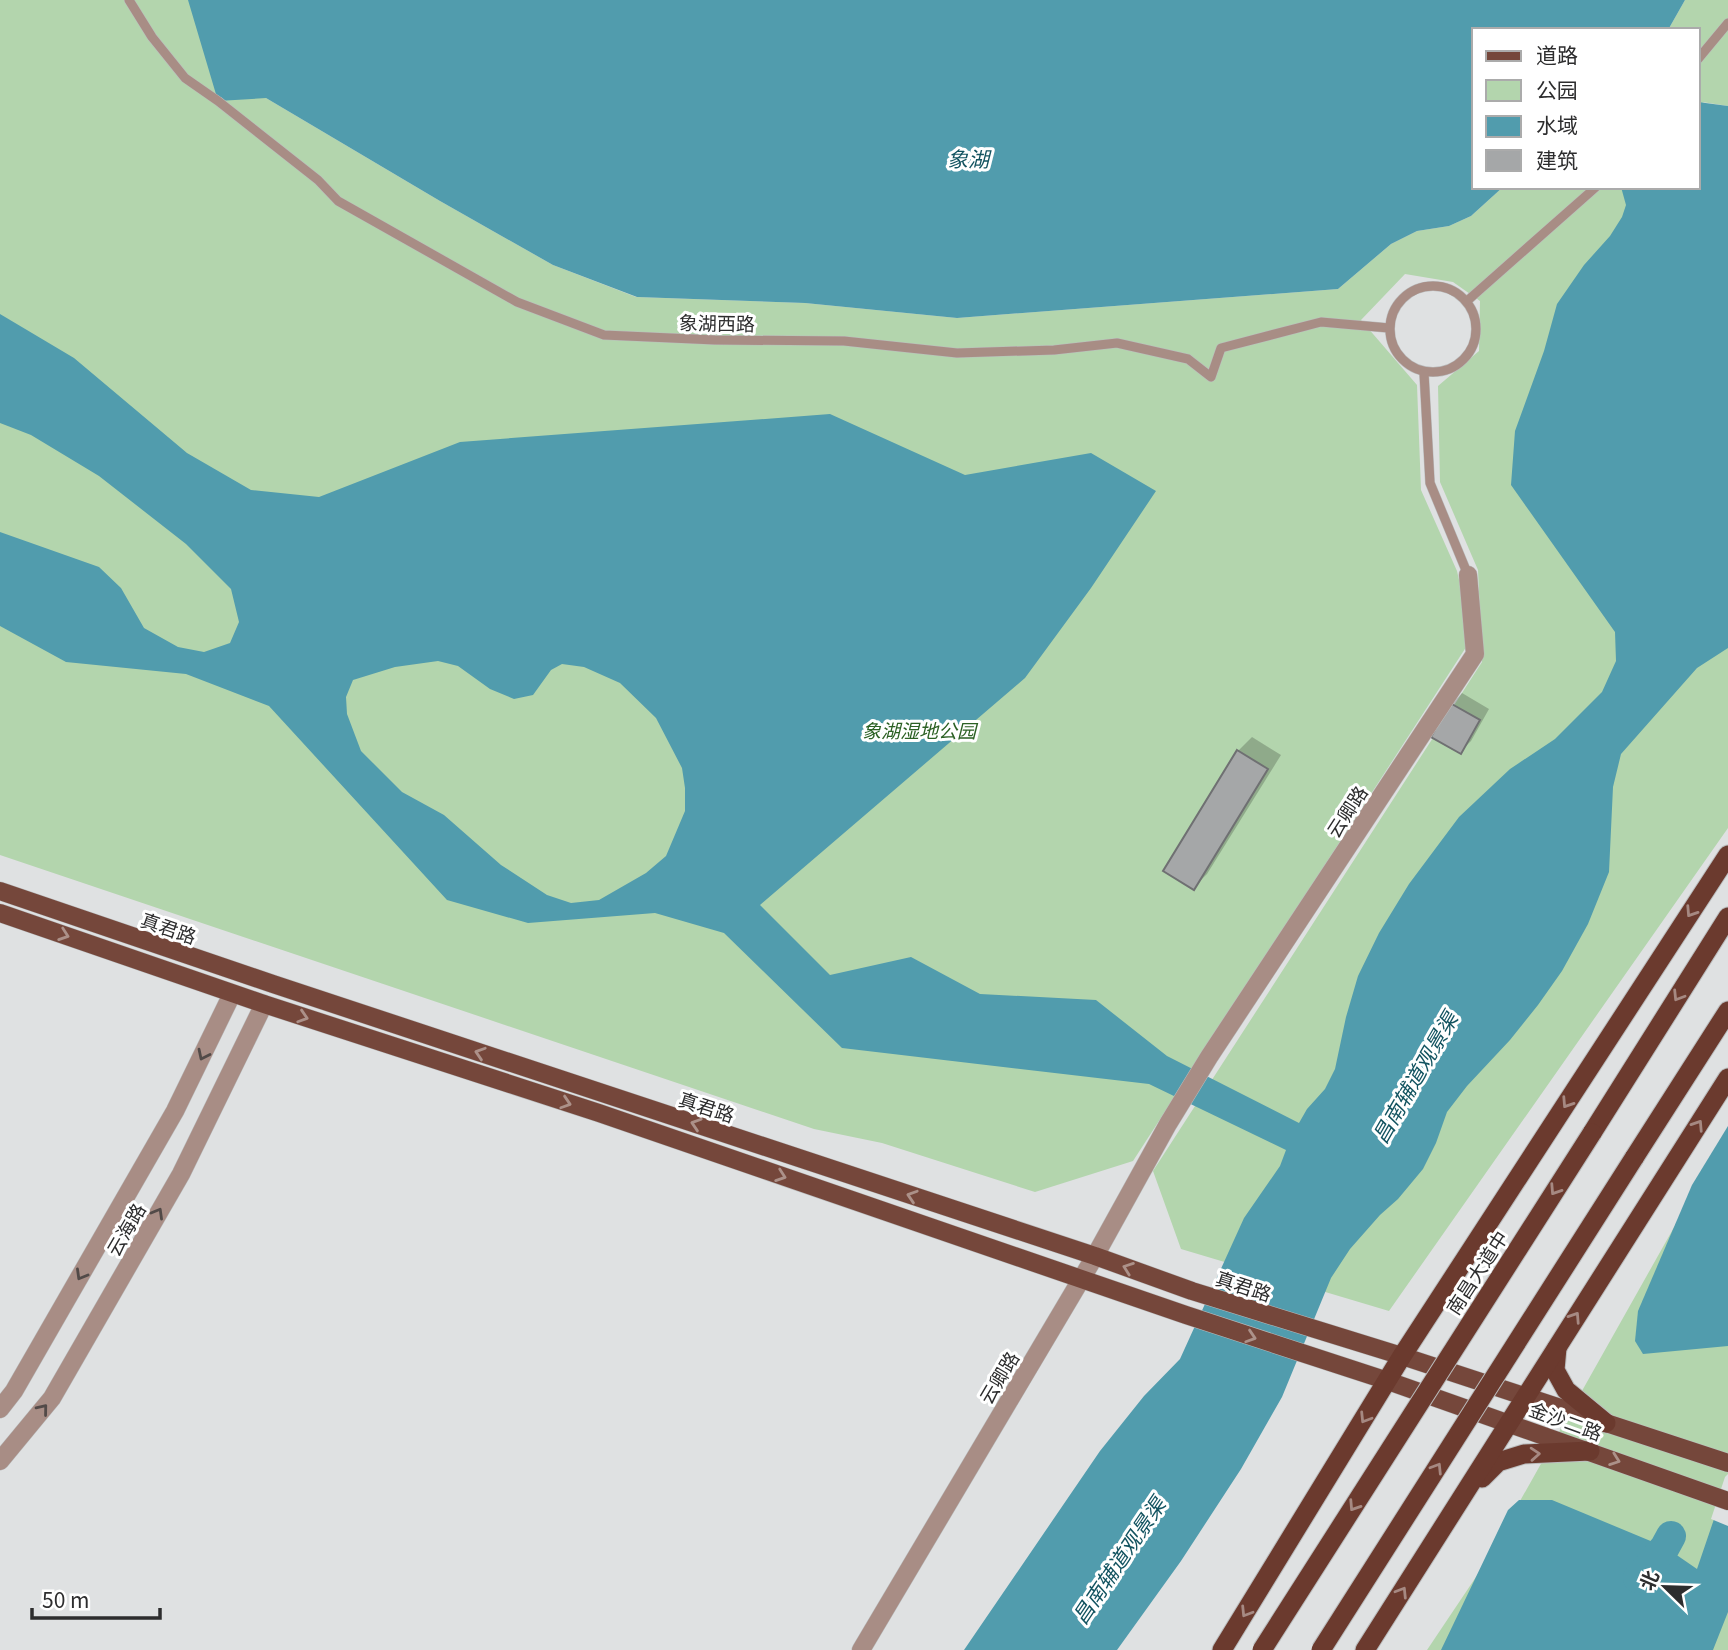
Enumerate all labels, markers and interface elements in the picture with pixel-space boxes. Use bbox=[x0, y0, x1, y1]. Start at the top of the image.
legend bbox=[1472, 28, 1700, 189]
text: 道路 bbox=[1536, 39, 1578, 69]
text: 公园 bbox=[1536, 74, 1578, 104]
text: 水域 bbox=[1536, 109, 1578, 139]
water label: 象湖 bbox=[947, 143, 992, 173]
text: 建筑 bbox=[1536, 144, 1578, 174]
street label: 象湖西路 bbox=[679, 308, 755, 336]
park label: 象湖湿地公园 bbox=[862, 716, 979, 743]
street label: 云卿路 bbox=[1319, 780, 1373, 842]
one-way arrow bbox=[1686, 904, 1699, 917]
street label: 真君路 bbox=[138, 905, 200, 949]
one-way arrow bbox=[58, 927, 70, 941]
one-way arrow bbox=[1674, 988, 1687, 1001]
water label: 昌南辅道观景渠 bbox=[1364, 1003, 1465, 1148]
one-way arrow bbox=[296, 1009, 309, 1023]
one-way arrow bbox=[475, 1047, 487, 1061]
one-way arrow bbox=[197, 1048, 211, 1060]
street label: 真君路 bbox=[676, 1084, 738, 1128]
one-way arrow bbox=[559, 1094, 571, 1109]
one-way arrow bbox=[1562, 1095, 1575, 1108]
one-way arrow bbox=[691, 1118, 703, 1132]
one-way arrow bbox=[1689, 1120, 1702, 1133]
one-way arrow bbox=[775, 1168, 787, 1182]
one-way arrow bbox=[1551, 1182, 1564, 1195]
one-way arrow bbox=[907, 1189, 919, 1204]
street label: 云海路 bbox=[99, 1198, 151, 1260]
one-way arrow bbox=[150, 1207, 163, 1220]
street label: 南昌大道中 bbox=[1439, 1225, 1513, 1319]
one-way arrow bbox=[1123, 1262, 1135, 1276]
street label: 真君路 bbox=[1213, 1263, 1275, 1307]
one-way arrow bbox=[76, 1268, 89, 1281]
one-way arrow bbox=[1567, 1312, 1579, 1325]
one-way arrow bbox=[1244, 1329, 1256, 1343]
street label: 云卿路 bbox=[972, 1346, 1024, 1408]
street label: 金沙二路 bbox=[1526, 1394, 1606, 1446]
one-way arrow bbox=[35, 1404, 47, 1417]
one-way arrow bbox=[1361, 1411, 1374, 1424]
one-way arrow bbox=[1529, 1447, 1540, 1462]
one-way arrow bbox=[1608, 1452, 1620, 1466]
one-way arrow bbox=[1429, 1463, 1442, 1476]
water label: 昌南辅道观景渠 bbox=[1064, 1488, 1173, 1629]
one-way arrow bbox=[1349, 1498, 1362, 1511]
north arrow bbox=[1630, 1552, 1700, 1622]
text: 北 bbox=[1632, 1566, 1664, 1594]
scale bar bbox=[32, 1576, 159, 1620]
text: 50 m bbox=[42, 1584, 89, 1614]
one-way arrow bbox=[1393, 1587, 1406, 1600]
one-way arrow bbox=[1241, 1604, 1254, 1617]

